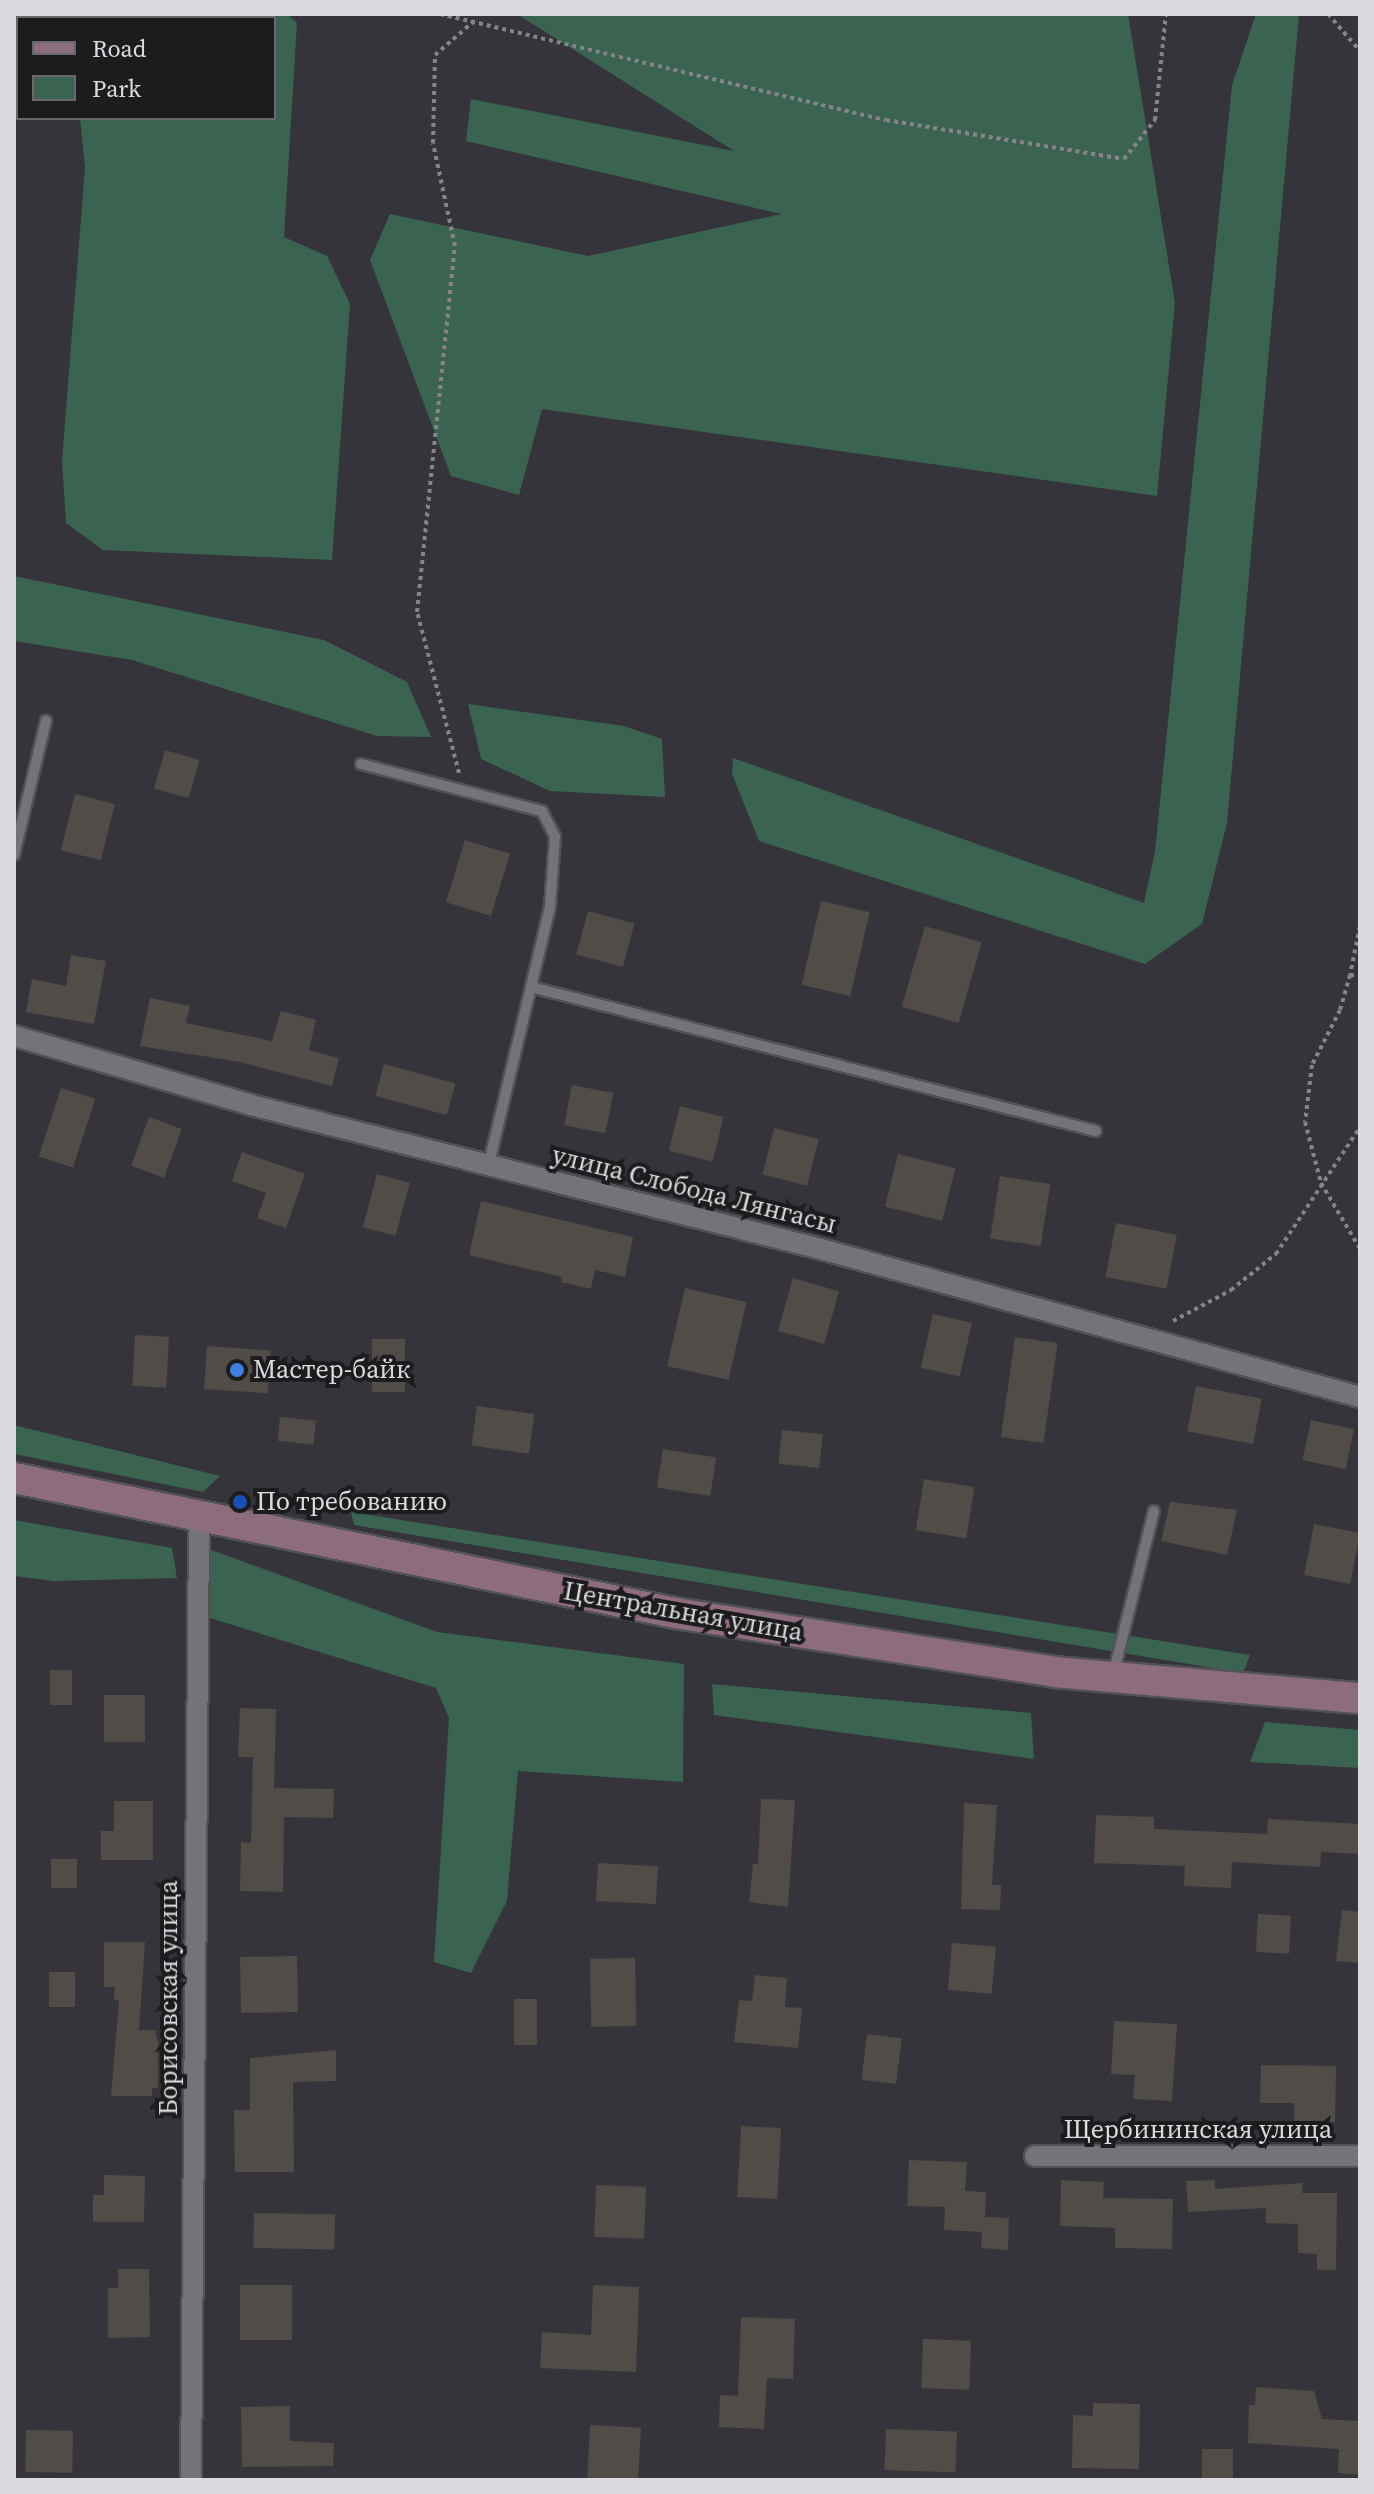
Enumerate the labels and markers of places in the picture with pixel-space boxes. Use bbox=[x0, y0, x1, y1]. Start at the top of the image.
place label: Мастер-байк bbox=[253, 1354, 410, 1386]
marker: Мастер-байк bbox=[228, 1361, 246, 1379]
place label: По требованию bbox=[256, 1486, 447, 1518]
marker: По требованию bbox=[231, 1493, 249, 1511]

